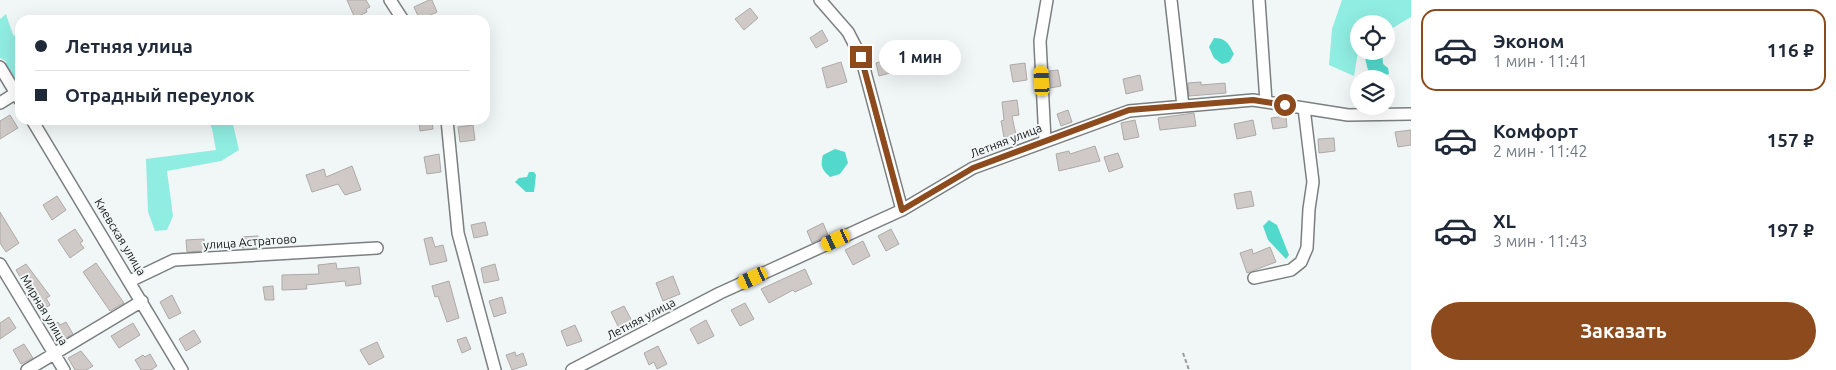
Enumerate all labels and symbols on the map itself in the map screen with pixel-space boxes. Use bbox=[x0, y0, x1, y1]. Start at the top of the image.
callout: 1 мин bbox=[878, 40, 961, 74]
route end bbox=[850, 46, 872, 68]
car bbox=[1033, 66, 1050, 96]
route start bbox=[1274, 94, 1296, 116]
street label: Летняя улица bbox=[968, 121, 1044, 160]
street label: Киевская улица bbox=[92, 196, 149, 278]
car bbox=[819, 227, 852, 253]
street label: улица Астратово bbox=[203, 232, 297, 251]
car bbox=[736, 265, 769, 291]
street label: Мирная улица bbox=[18, 272, 71, 347]
street label: Летняя улица bbox=[604, 295, 677, 342]

